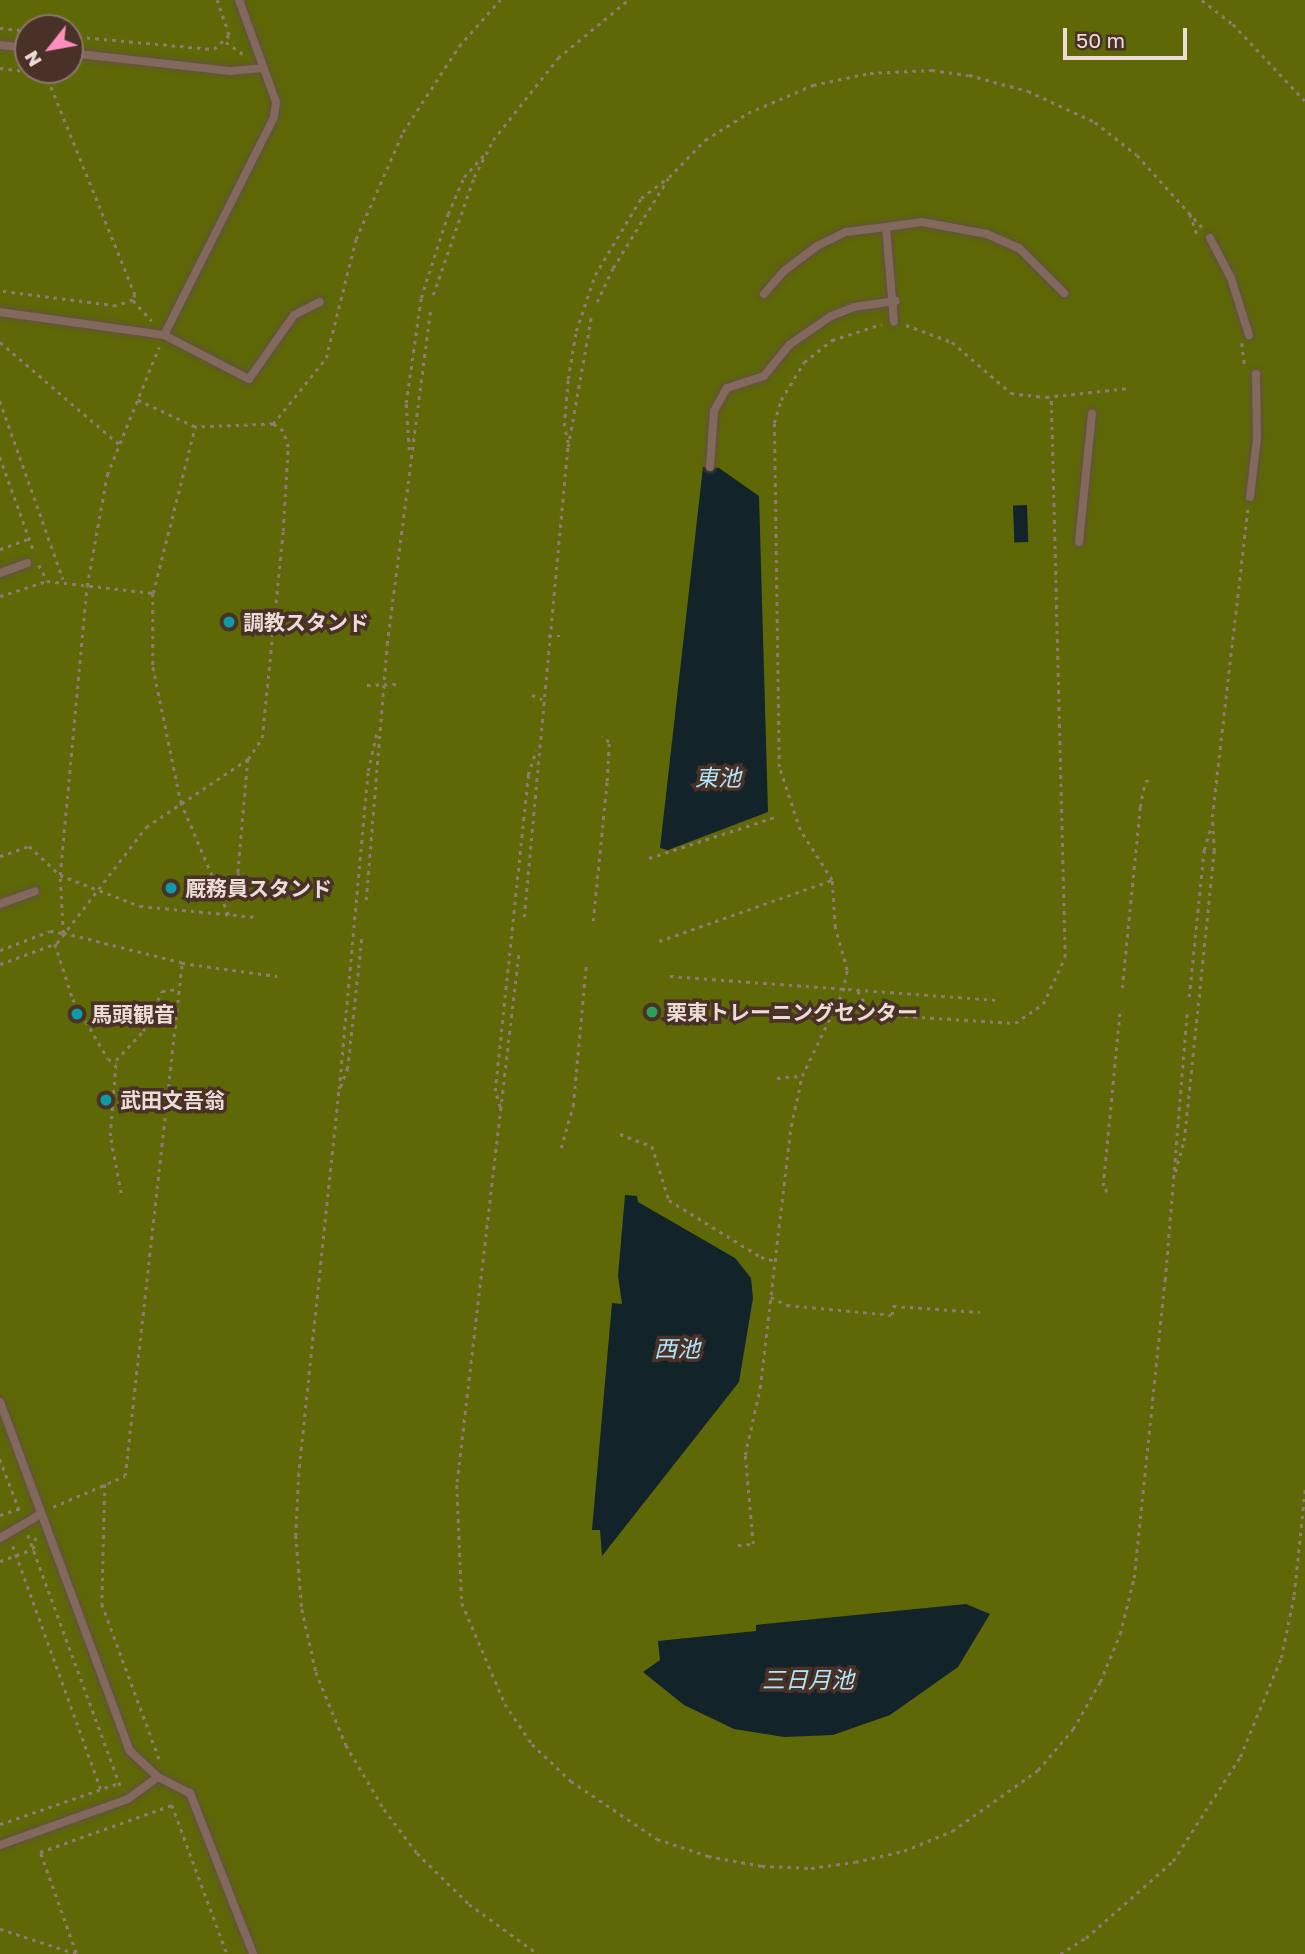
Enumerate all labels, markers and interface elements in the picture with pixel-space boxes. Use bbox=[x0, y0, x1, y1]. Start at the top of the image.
north arrow bbox=[14, 14, 84, 84]
scale bar bbox=[1067, 14, 1191, 58]
text: 50 m bbox=[1076, 27, 1125, 53]
text: N bbox=[19, 47, 46, 71]
place label: 調教スタンド bbox=[243, 609, 369, 635]
marker: 調教スタンド bbox=[221, 614, 237, 630]
water label: 東池 bbox=[695, 763, 741, 791]
place label: 厩務員スタンド bbox=[185, 875, 332, 901]
marker: 厩務員スタンド bbox=[163, 880, 179, 896]
place label: 栗東トレーニングセンター bbox=[666, 999, 918, 1025]
place label: 馬頭観音 bbox=[91, 1001, 175, 1027]
marker: 栗東トレーニングセンター bbox=[644, 1004, 660, 1020]
marker: 馬頭観音 bbox=[69, 1006, 85, 1022]
place label: 武田文吾翁 bbox=[120, 1087, 225, 1113]
marker: 武田文吾翁 bbox=[98, 1092, 114, 1108]
water label: 西池 bbox=[654, 1334, 700, 1362]
water label: 三日月池 bbox=[762, 1665, 854, 1693]

